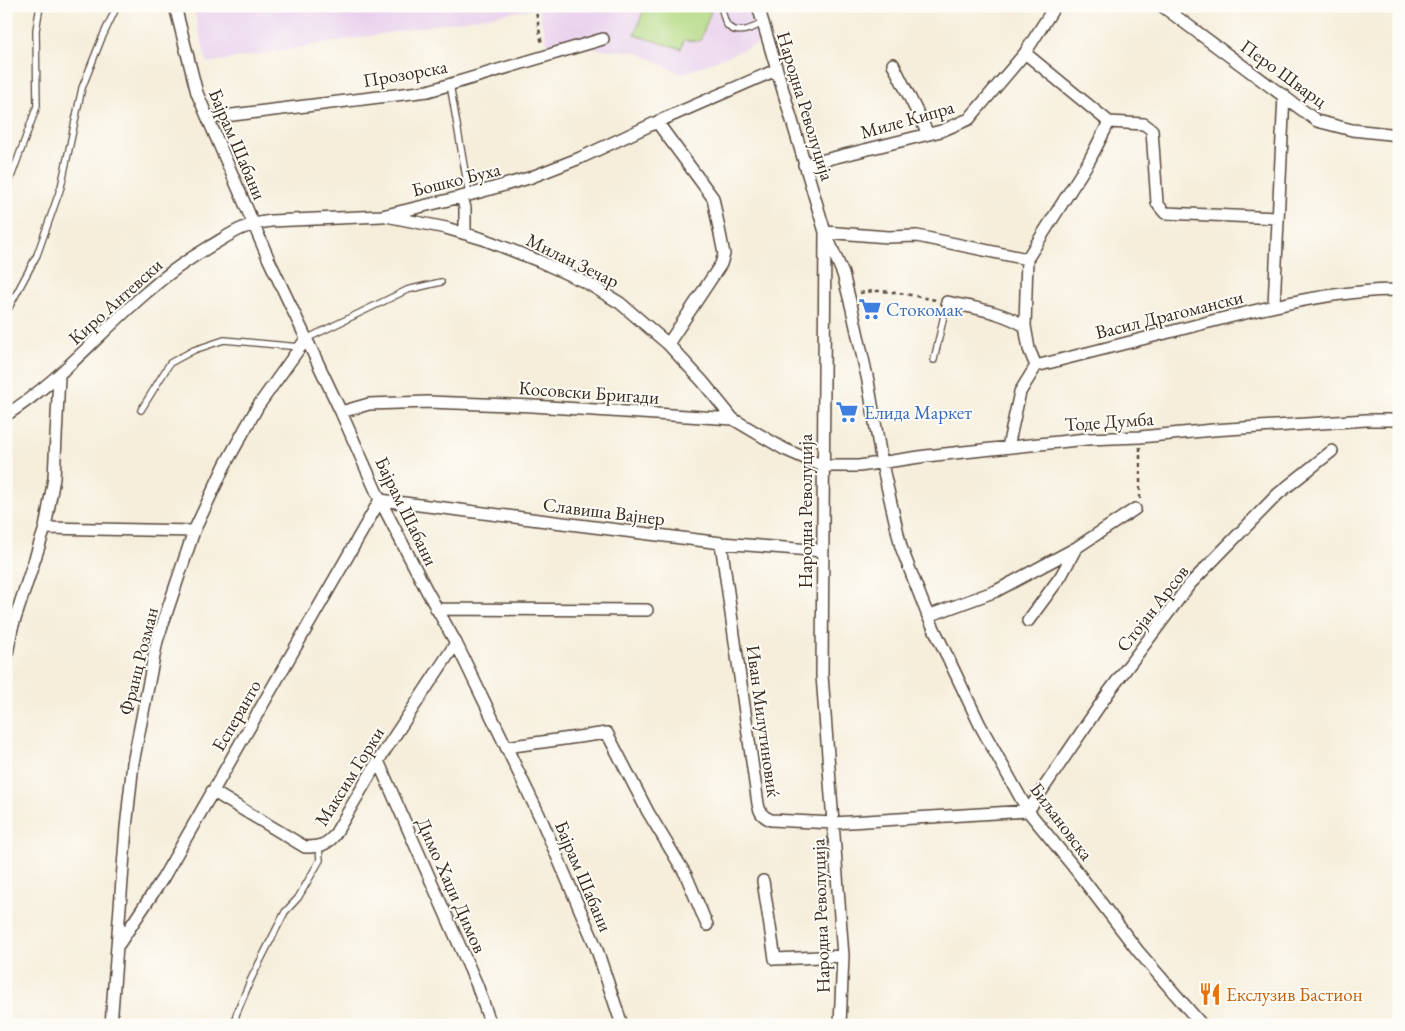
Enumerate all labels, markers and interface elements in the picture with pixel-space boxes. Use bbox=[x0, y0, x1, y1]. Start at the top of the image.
street label: Народна Револуција bbox=[771, 28, 840, 184]
street label: Перо Шварц bbox=[1235, 34, 1332, 113]
street label: Прозорска bbox=[361, 54, 450, 93]
street label: Бајрам Шабани bbox=[203, 85, 272, 204]
street label: Миле Кипра bbox=[857, 94, 957, 145]
street label: Бошко Буха bbox=[409, 156, 503, 203]
street label: Милан Зечар bbox=[522, 227, 624, 294]
street label: Киро Антевски bbox=[63, 252, 168, 350]
street label: Васил Драгомански bbox=[1093, 284, 1246, 345]
supermarket icon: Стокомак bbox=[857, 296, 883, 322]
place label: Стокомак bbox=[886, 297, 963, 322]
street label: Косовски Бригади bbox=[518, 375, 660, 410]
supermarket icon: Елида Маркет bbox=[834, 399, 860, 425]
place label: Елида Маркет bbox=[864, 400, 972, 425]
street label: Тоде Думба bbox=[1064, 406, 1155, 437]
street label: Народна Револуција bbox=[793, 433, 818, 588]
street label: Бајрам Шабани bbox=[369, 452, 444, 570]
street label: Славиша Вајнер bbox=[541, 492, 667, 531]
street label: Стојан Арсов bbox=[1111, 560, 1194, 657]
street label: Франц Розман bbox=[113, 604, 164, 718]
street label: Иван Милутиновиќ bbox=[740, 643, 787, 799]
street label: Есперанто bbox=[206, 675, 267, 756]
street label: Максим Горки bbox=[309, 722, 390, 831]
street label: Биљановска bbox=[1024, 777, 1099, 866]
street label: Димо Хаџи Димов bbox=[411, 814, 493, 957]
street label: Бајрам Шабани bbox=[549, 817, 618, 936]
street label: Народна Револуција bbox=[805, 838, 836, 994]
restaurant icon: Екслузив Бастион bbox=[1197, 981, 1223, 1007]
place label: Екслузив Бастион bbox=[1226, 982, 1363, 1007]

